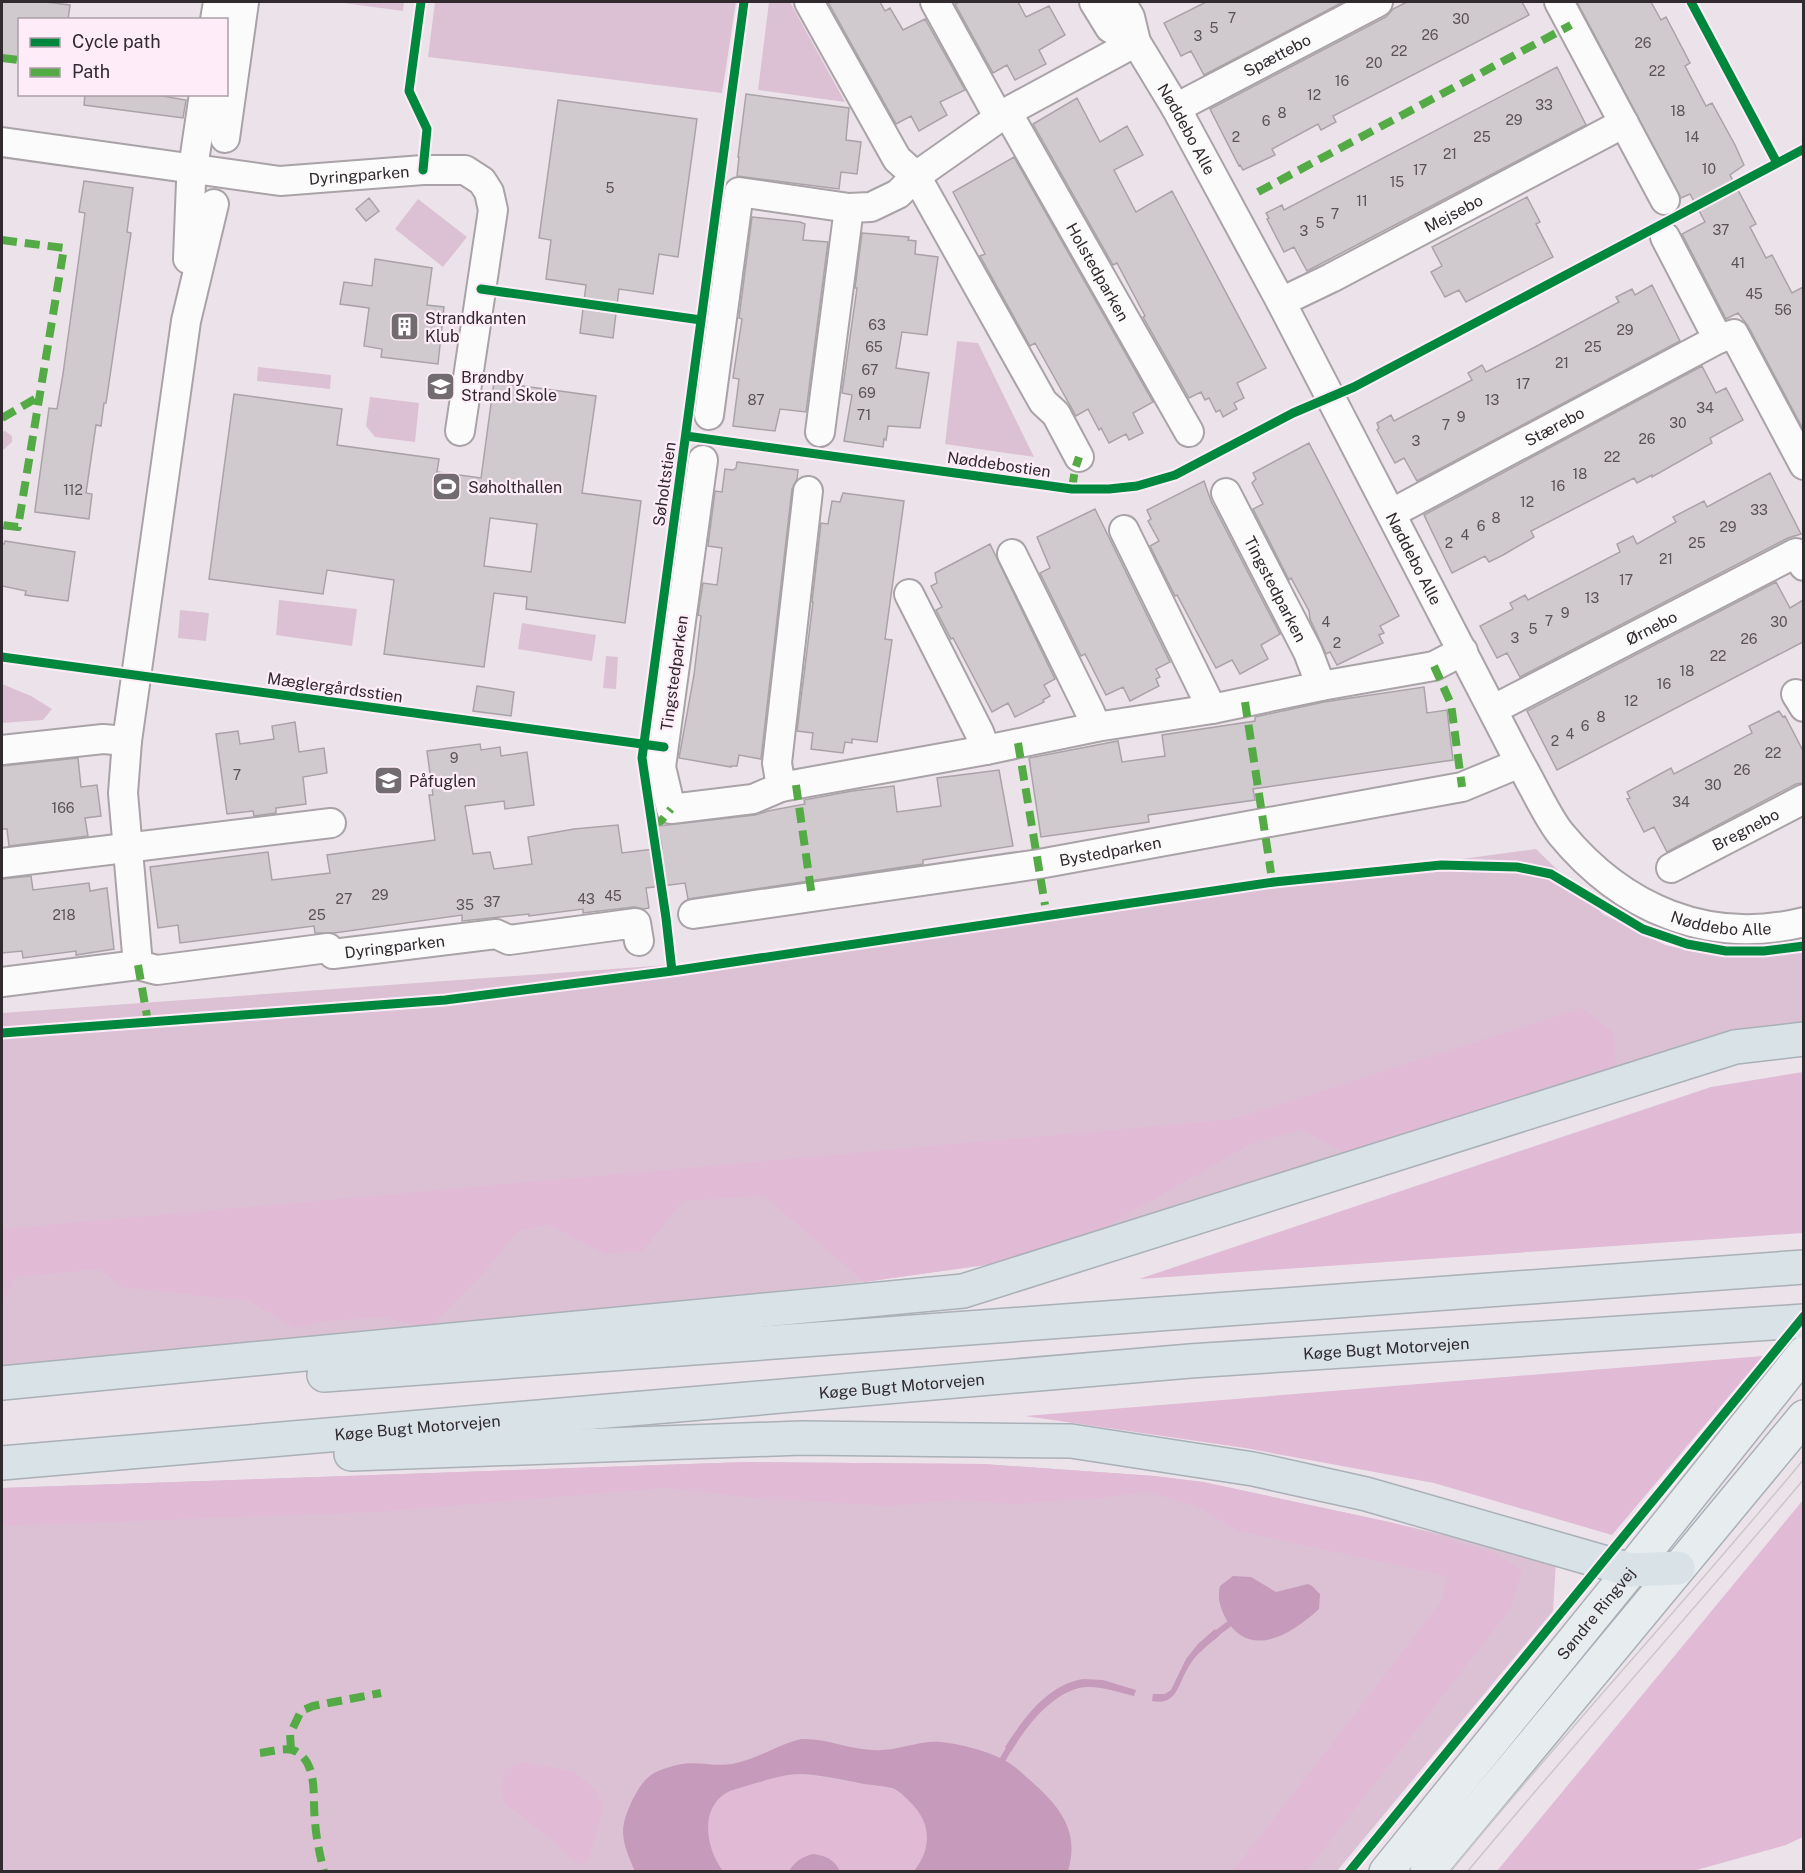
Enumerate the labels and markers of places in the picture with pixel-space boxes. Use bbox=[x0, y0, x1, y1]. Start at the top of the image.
place label: Strandkanten Klub bbox=[425, 309, 526, 346]
building icon: Strandkanten Klub bbox=[388, 311, 420, 343]
place label: Brøndby Strand Skole bbox=[461, 368, 557, 405]
school or university icon: Brøndby Strand Skole bbox=[424, 370, 456, 402]
sports icon: Søholthallen bbox=[431, 471, 463, 503]
place label: Søholthallen bbox=[468, 478, 562, 497]
school or university icon: Påfuglen bbox=[372, 765, 404, 797]
place label: Påfuglen bbox=[409, 772, 476, 791]

